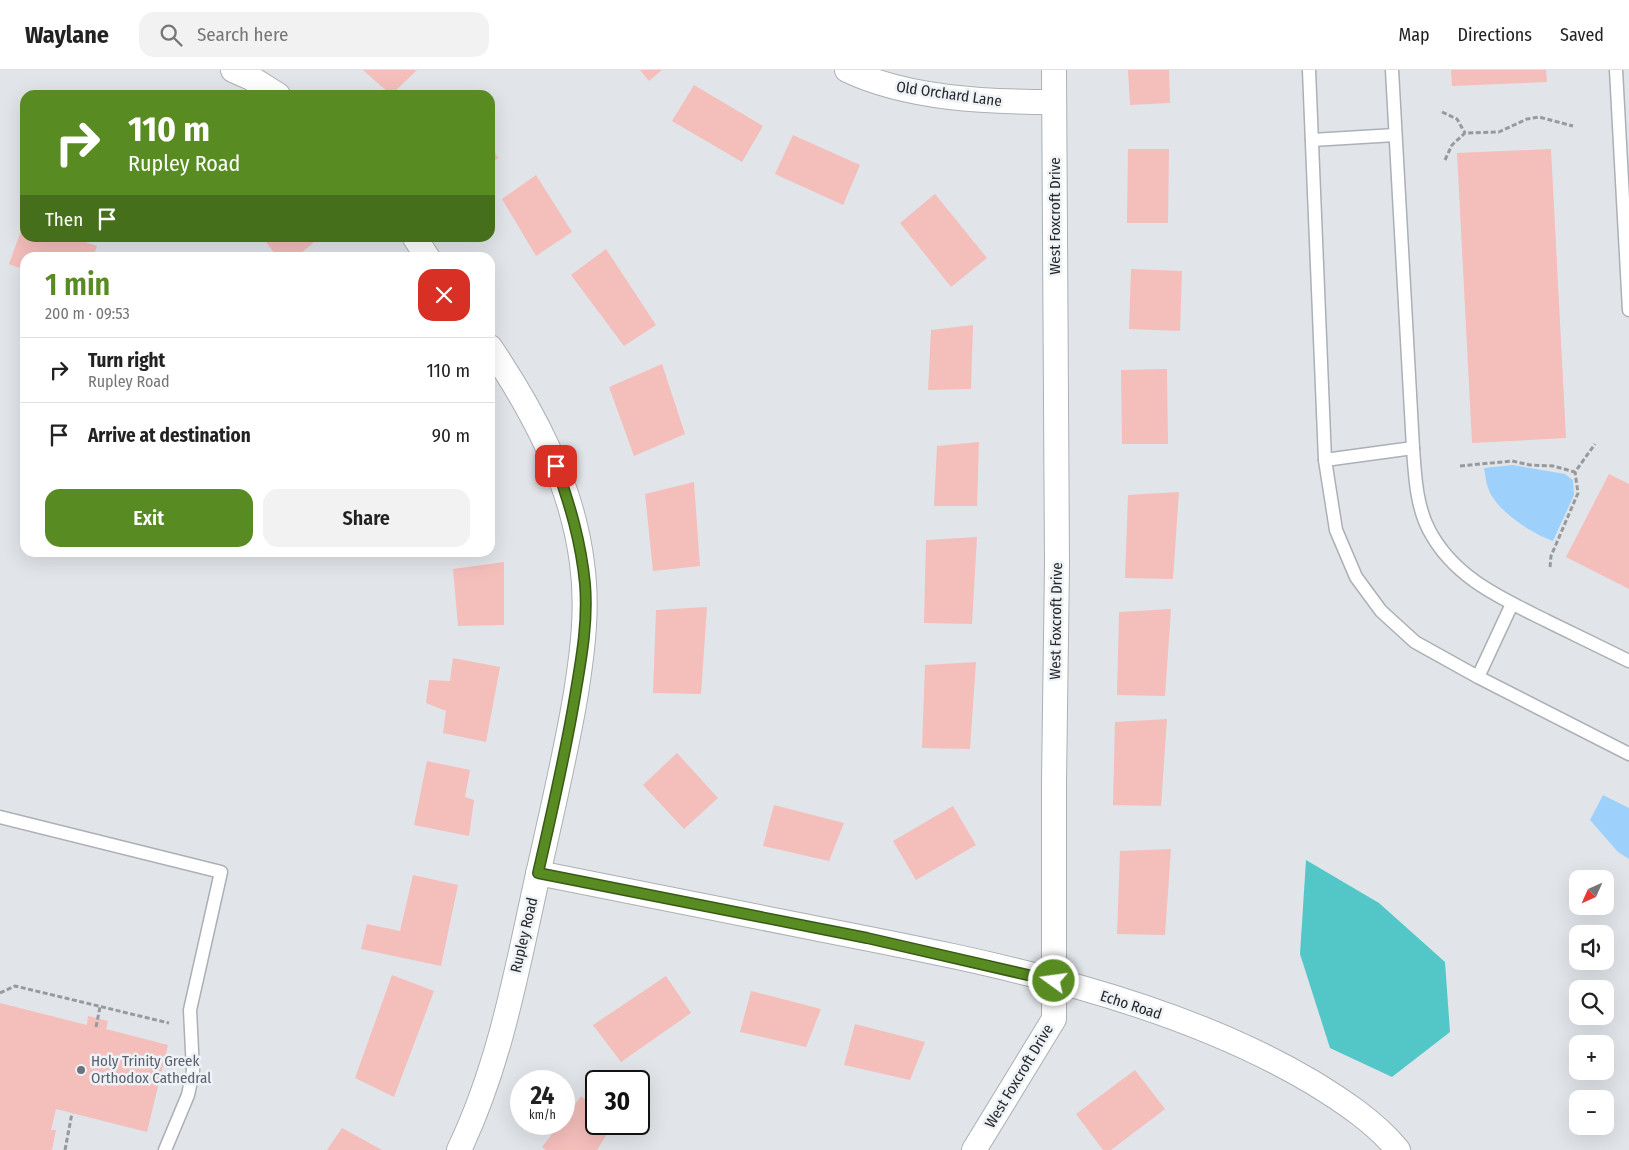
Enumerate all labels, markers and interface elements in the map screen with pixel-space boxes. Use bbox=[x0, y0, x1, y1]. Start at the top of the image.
search box bbox=[139, 12, 489, 57]
text: Waylane bbox=[25, 21, 109, 49]
icon: search bbox=[157, 21, 185, 49]
text: Search here bbox=[197, 23, 288, 46]
text: Map bbox=[1398, 24, 1430, 46]
text: Directions bbox=[1458, 24, 1532, 46]
text: Saved bbox=[1560, 24, 1604, 46]
street label: Old Orchard Lane bbox=[895, 78, 1003, 110]
text: 110 m bbox=[128, 108, 210, 150]
icon: right bbox=[45, 110, 110, 175]
text: Rupley Road bbox=[128, 150, 240, 177]
street label: West Foxcroft Drive bbox=[1046, 157, 1064, 275]
icon: arrive bbox=[93, 205, 121, 233]
text: Then bbox=[45, 208, 83, 231]
text: 1 min bbox=[45, 267, 110, 303]
button: close bbox=[418, 269, 470, 321]
text: 200 m · 09:53 bbox=[45, 304, 130, 323]
text: Turn right bbox=[88, 349, 165, 372]
icon: right bbox=[45, 356, 73, 384]
text: 110 m bbox=[426, 359, 470, 382]
text: Rupley Road bbox=[88, 372, 170, 391]
icon: arrive bbox=[45, 421, 73, 449]
text: Arrive at destination bbox=[88, 424, 251, 447]
text: 90 m bbox=[432, 424, 470, 447]
pin bbox=[535, 445, 577, 487]
icon: arrive bbox=[542, 452, 570, 480]
button: Exit bbox=[45, 489, 253, 547]
button: Share bbox=[263, 489, 470, 547]
street label: West Foxcroft Drive bbox=[1046, 562, 1066, 680]
north arrow bbox=[1569, 870, 1614, 915]
map controls bbox=[1569, 870, 1614, 1135]
street label: Rupley Road bbox=[507, 896, 541, 974]
button: sound bbox=[1569, 925, 1614, 970]
position arrow bbox=[1027, 954, 1079, 1006]
button: search bbox=[1569, 980, 1614, 1025]
street label: Echo Road bbox=[1098, 987, 1164, 1023]
street label: West Foxcroft Drive bbox=[981, 1021, 1057, 1131]
button: + bbox=[1569, 1035, 1614, 1080]
place label: Holy Trinity Greek Orthodox Cathedral bbox=[91, 1052, 211, 1087]
marker: Holy Trinity Greek Orthodox Cathedral bbox=[75, 1064, 87, 1076]
speed limit sign: 30 bbox=[585, 1070, 650, 1135]
text: 24 bbox=[531, 1081, 554, 1111]
button: − bbox=[1569, 1090, 1614, 1135]
text: km/h bbox=[529, 1108, 556, 1122]

